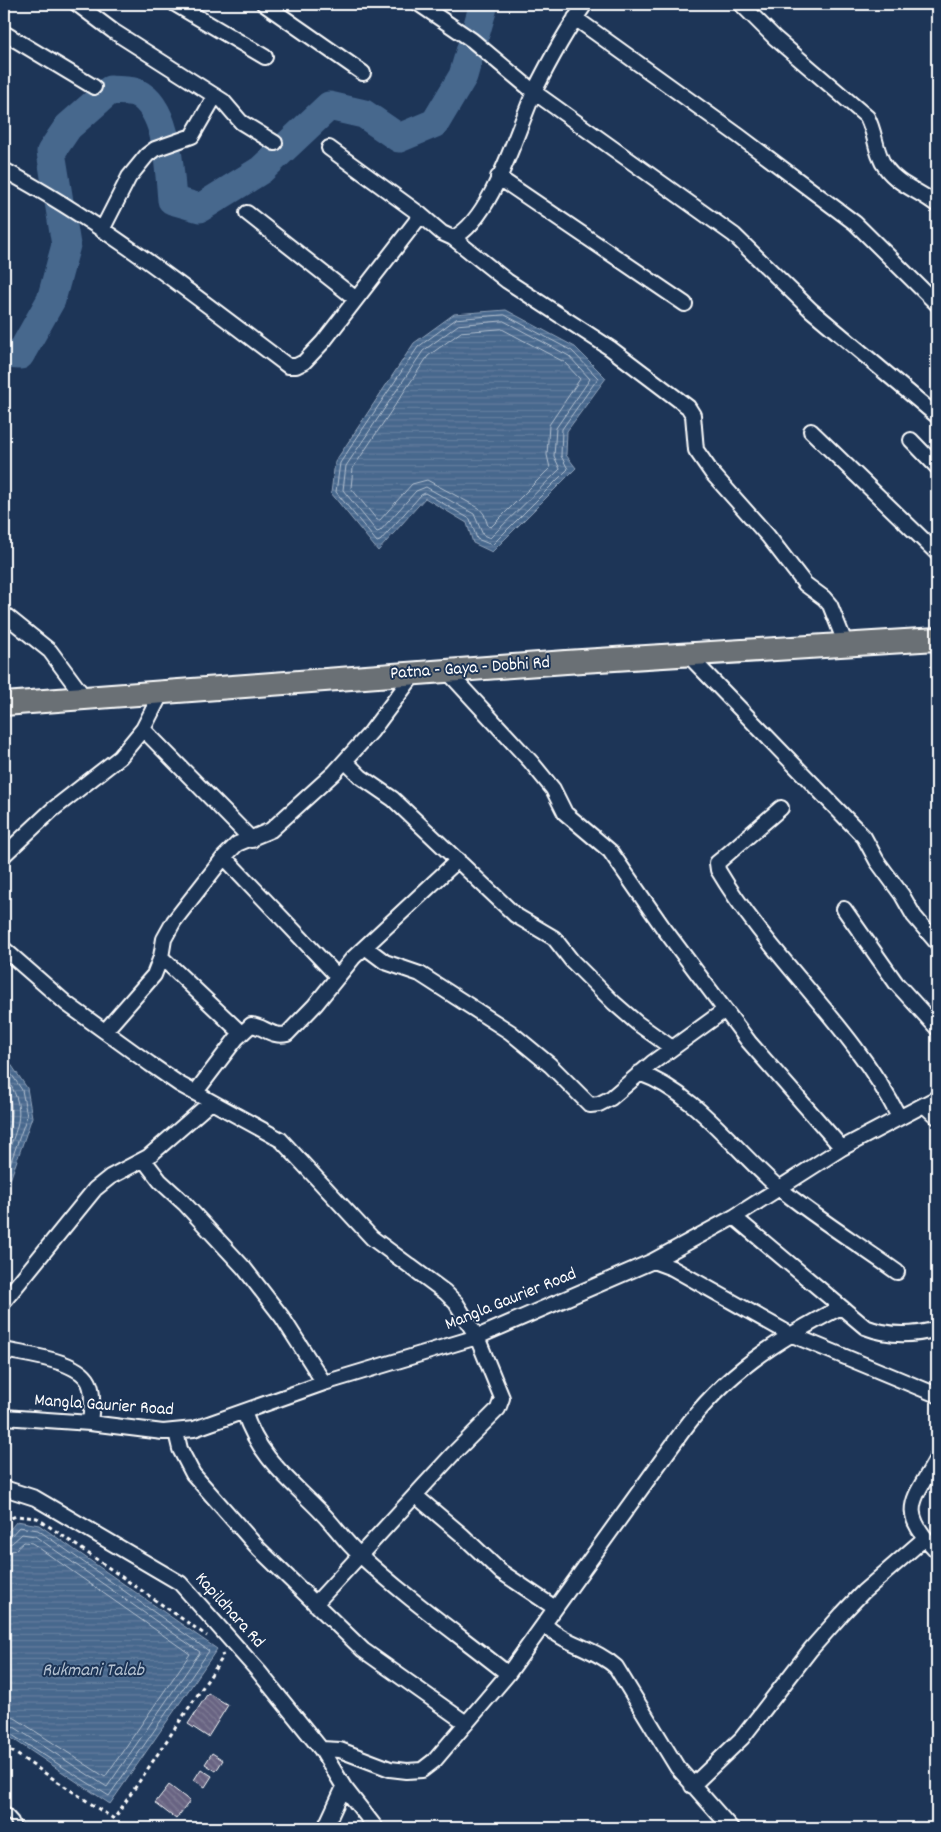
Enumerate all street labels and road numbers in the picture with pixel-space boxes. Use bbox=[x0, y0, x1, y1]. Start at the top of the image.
street label: Patna - Gaya - Dobhi Rd bbox=[389, 651, 551, 687]
street label: Mangla Gaurier Road bbox=[442, 1262, 580, 1338]
street label: Mangla Gaurier Road bbox=[33, 1389, 175, 1423]
street label: Kapildhara Rd bbox=[188, 1568, 270, 1654]

